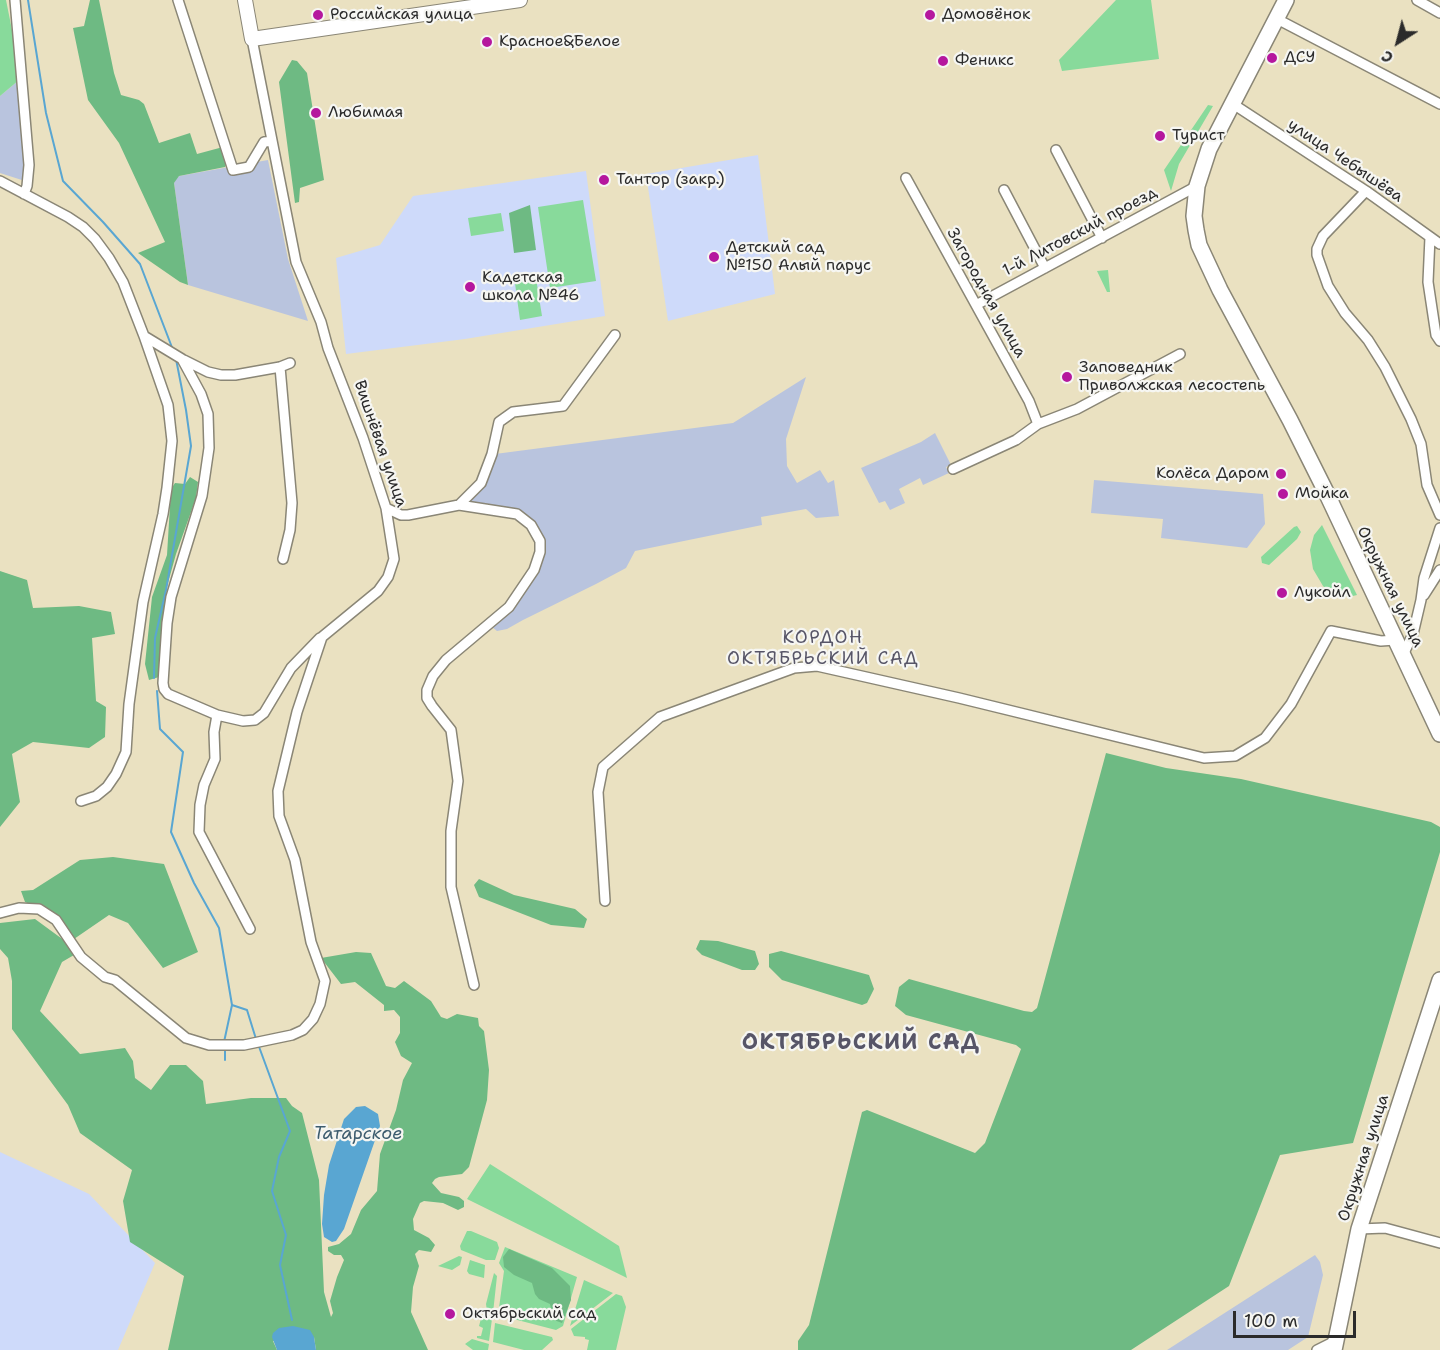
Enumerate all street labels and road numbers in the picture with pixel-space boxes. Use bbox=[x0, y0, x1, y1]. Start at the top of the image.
street label: улица Чебышёва bbox=[1284, 115, 1406, 207]
street label: 1-й Литовский проезд bbox=[1000, 183, 1160, 281]
street label: Загородная улица bbox=[942, 225, 1030, 361]
street label: Вишнёвая улица bbox=[349, 378, 411, 510]
street label: Окружная улица bbox=[1352, 523, 1428, 651]
street label: Окружная улица bbox=[1334, 1092, 1394, 1224]

